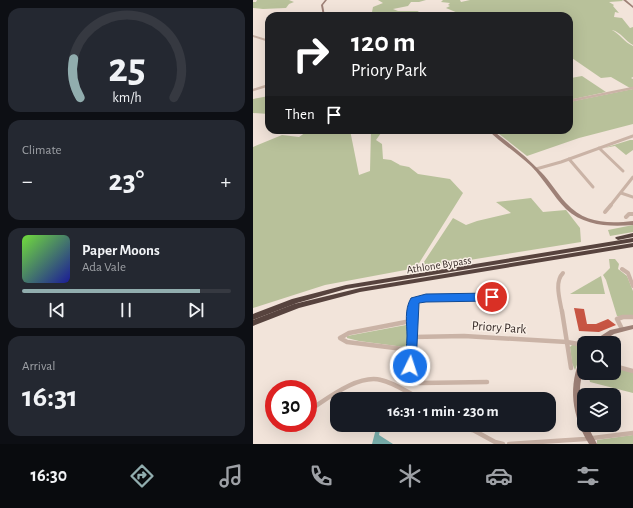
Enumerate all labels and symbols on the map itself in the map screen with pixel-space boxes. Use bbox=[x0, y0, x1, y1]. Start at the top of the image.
street label: Athlone Bypass bbox=[406, 254, 472, 276]
pin bbox=[475, 280, 509, 314]
street label: Priory Park bbox=[471, 320, 527, 336]
position arrow bbox=[389, 345, 431, 387]
speed limit sign: 30 bbox=[265, 380, 317, 432]

